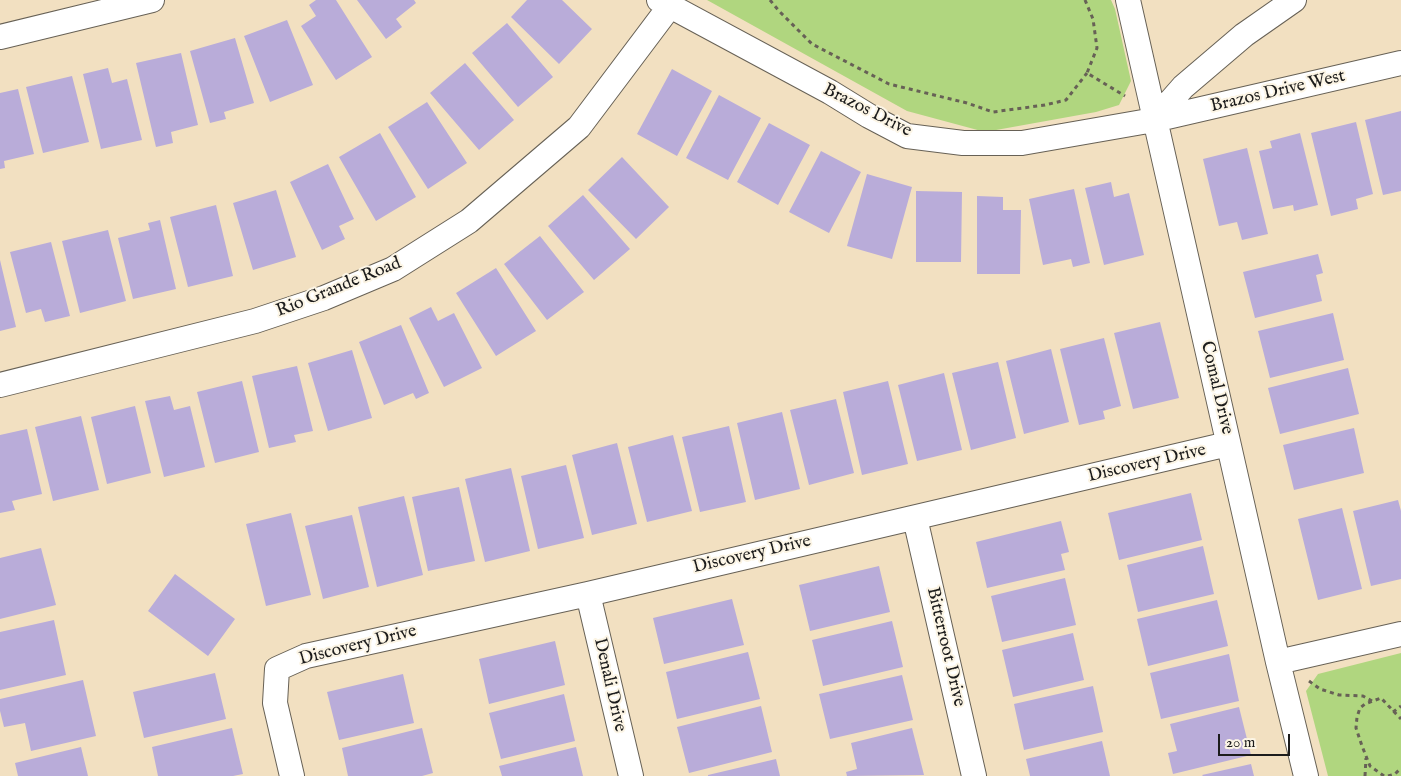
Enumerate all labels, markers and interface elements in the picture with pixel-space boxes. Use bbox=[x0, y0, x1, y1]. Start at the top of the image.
street label: Brazos Drive West bbox=[1209, 66, 1347, 118]
street label: Brazos Drive bbox=[819, 79, 915, 143]
street label: Rio Grande Road bbox=[273, 253, 405, 323]
street label: Comal Drive bbox=[1195, 339, 1237, 437]
street label: Discovery Drive bbox=[1086, 440, 1208, 488]
street label: Discovery Drive bbox=[691, 531, 813, 579]
street label: Bitterroot Drive bbox=[921, 585, 969, 709]
street label: Discovery Drive bbox=[297, 621, 419, 671]
street label: Denali Drive bbox=[588, 636, 630, 734]
scale bar bbox=[1221, 724, 1294, 756]
text: 20 m bbox=[1226, 733, 1255, 752]

